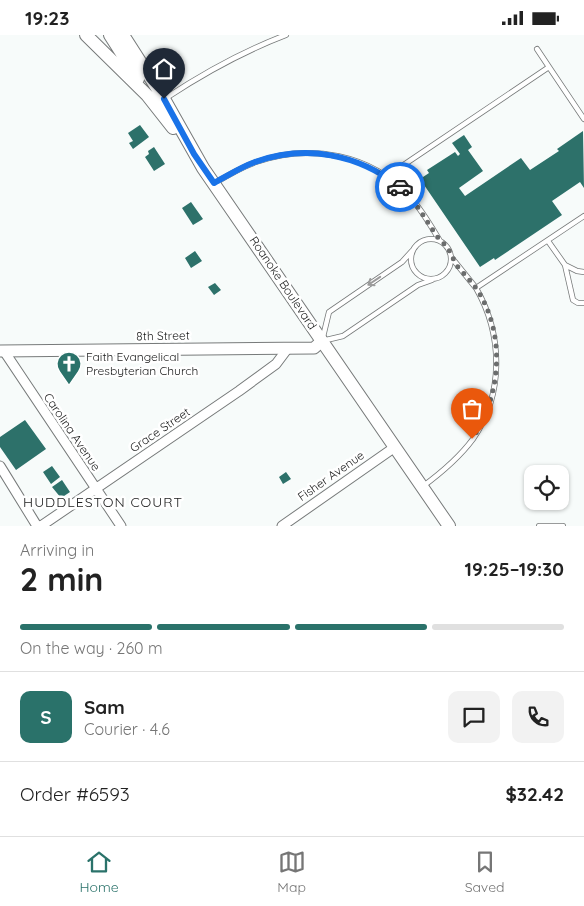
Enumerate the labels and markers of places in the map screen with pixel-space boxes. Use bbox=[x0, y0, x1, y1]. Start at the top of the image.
pin bbox=[143, 48, 185, 99]
place label: Faith Evangelical Presbyterian Church bbox=[86, 349, 198, 378]
church icon: Faith Evangelical Presbyterian Church bbox=[56, 351, 82, 385]
pin bbox=[451, 388, 493, 439]

